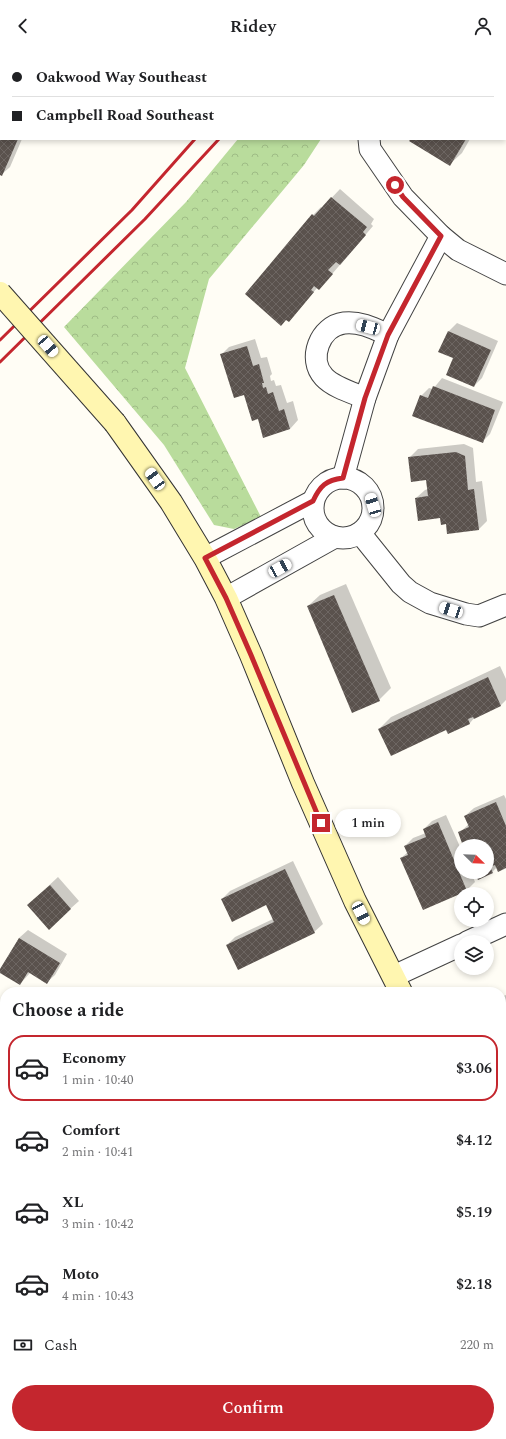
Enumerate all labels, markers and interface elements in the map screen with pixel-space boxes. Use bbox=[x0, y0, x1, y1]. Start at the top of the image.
text: Ridey bbox=[230, 13, 276, 40]
icon: back bbox=[12, 15, 34, 37]
icon: person bbox=[472, 15, 494, 37]
text: Oakwood Way Southeast bbox=[36, 66, 207, 89]
text: Campbell Road Southeast bbox=[36, 104, 214, 127]
route start bbox=[386, 176, 404, 194]
car bbox=[355, 318, 381, 336]
car bbox=[36, 333, 60, 359]
car bbox=[143, 466, 167, 492]
car bbox=[364, 492, 382, 518]
car bbox=[267, 557, 293, 579]
car bbox=[438, 601, 464, 619]
callout: 1 min bbox=[335, 809, 401, 837]
text: 1 min bbox=[351, 813, 385, 833]
route end bbox=[312, 814, 330, 832]
north arrow bbox=[454, 839, 494, 879]
map controls bbox=[454, 839, 494, 975]
button: locate bbox=[454, 887, 494, 927]
car bbox=[350, 900, 372, 926]
button: layers bbox=[454, 935, 494, 975]
text: Choose a ride bbox=[12, 997, 124, 1024]
text: Economy bbox=[62, 1047, 126, 1070]
icon: car bbox=[14, 1050, 50, 1086]
text: $3.06 bbox=[456, 1057, 492, 1080]
text: 1 min · 10:40 bbox=[62, 1070, 134, 1090]
text: Comfort bbox=[62, 1119, 120, 1142]
icon: car bbox=[14, 1122, 50, 1158]
text: $4.12 bbox=[456, 1129, 492, 1152]
text: 2 min · 10:41 bbox=[62, 1142, 134, 1162]
text: XL bbox=[62, 1191, 83, 1214]
icon: car bbox=[14, 1194, 50, 1230]
text: $5.19 bbox=[456, 1201, 492, 1224]
text: 3 min · 10:42 bbox=[62, 1214, 134, 1234]
text: Moto bbox=[62, 1263, 99, 1286]
icon: car bbox=[14, 1266, 50, 1302]
text: $2.18 bbox=[456, 1273, 492, 1296]
text: 4 min · 10:43 bbox=[62, 1286, 134, 1306]
icon: cash bbox=[12, 1334, 34, 1356]
text: Cash bbox=[44, 1334, 77, 1357]
text: 220 m bbox=[460, 1335, 494, 1355]
button: Confirm bbox=[12, 1385, 494, 1431]

